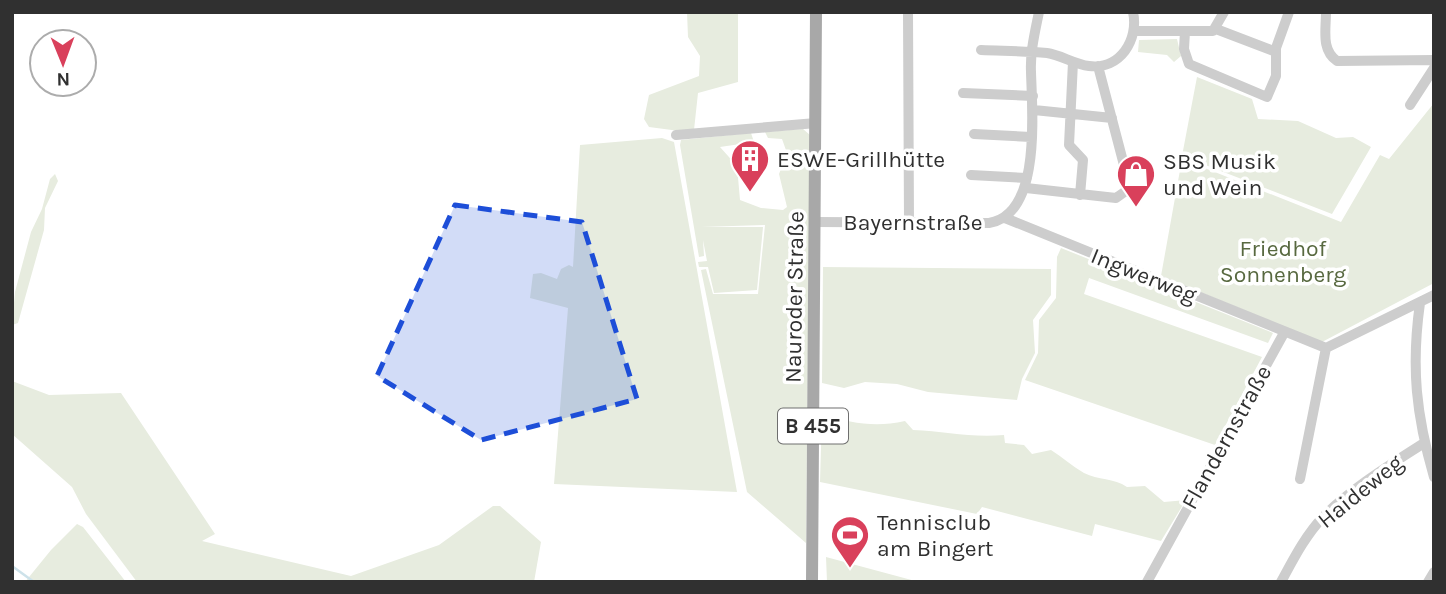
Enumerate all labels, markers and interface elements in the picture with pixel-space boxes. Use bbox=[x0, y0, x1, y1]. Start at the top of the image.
north arrow bbox=[28, 28, 98, 98]
text: N bbox=[56, 68, 70, 90]
building icon: ESWE-Grillhütte bbox=[729, 138, 771, 193]
place label: ESWE-Grillhütte bbox=[777, 146, 945, 173]
place label: SBS Musik und Wein bbox=[1163, 148, 1276, 201]
shop icon: SBS Musik und Wein bbox=[1115, 153, 1157, 208]
street label: Bayernstraße bbox=[843, 209, 983, 236]
street label: Nauroder Straße bbox=[780, 211, 809, 383]
park label: Friedhof Sonnenberg bbox=[1220, 235, 1346, 288]
street label: Ingwerweg bbox=[1087, 242, 1201, 309]
street label: Flandernstraße bbox=[1176, 361, 1277, 514]
road number: B 455 bbox=[778, 408, 848, 444]
street label: Haideweg bbox=[1312, 449, 1408, 534]
place label: Tennisclub am Bingert bbox=[877, 509, 994, 562]
sports icon: Tennisclub am Bingert bbox=[829, 514, 871, 569]

